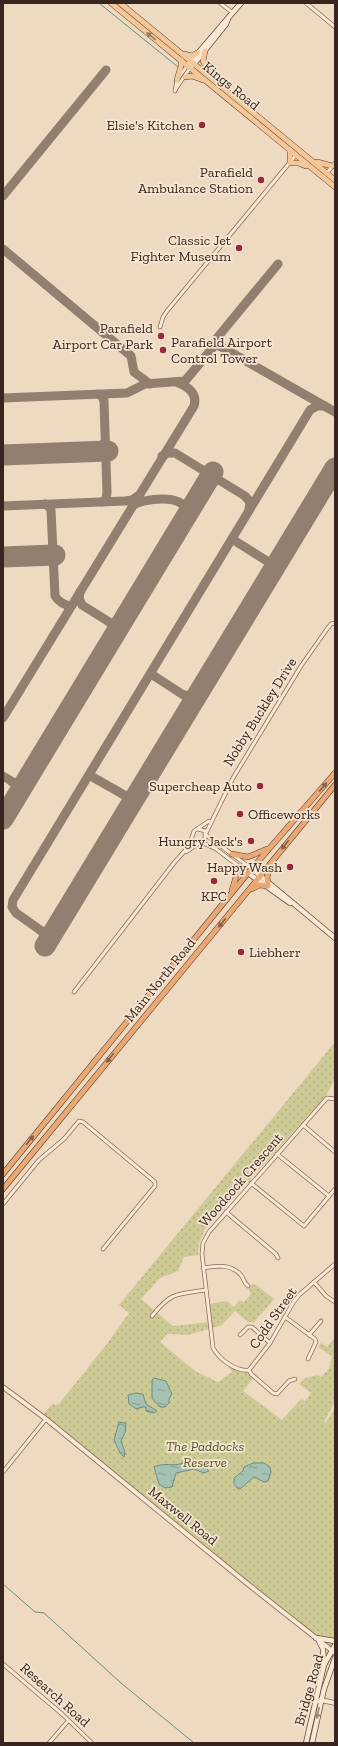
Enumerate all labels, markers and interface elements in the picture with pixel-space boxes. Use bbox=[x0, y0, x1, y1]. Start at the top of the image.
one-way arrow bbox=[145, 31, 156, 40]
street label: Kings Road bbox=[199, 58, 263, 114]
place label: Elsie's Kitchen bbox=[107, 117, 194, 134]
marker: Elsie's Kitchen bbox=[197, 120, 207, 130]
place label: Parafield Ambulance Station bbox=[138, 164, 253, 197]
marker: Parafield Ambulance Station bbox=[256, 175, 266, 185]
place label: Classic Jet Fighter Museum bbox=[131, 232, 232, 265]
marker: Classic Jet Fighter Museum bbox=[234, 243, 244, 253]
place label: Parafield Airport Car Park bbox=[53, 320, 154, 353]
marker: Parafield Airport Car Park bbox=[156, 331, 166, 341]
place label: Parafield Airport Control Tower bbox=[171, 334, 273, 367]
marker: Parafield Airport Control Tower bbox=[158, 345, 168, 355]
street label: Nobby Buckley Drive bbox=[220, 654, 301, 770]
place label: Supercheap Auto bbox=[149, 778, 252, 795]
marker: Supercheap Auto bbox=[255, 781, 265, 791]
one-way arrow bbox=[319, 782, 328, 792]
place label: Officeworks bbox=[248, 806, 320, 823]
marker: Officeworks bbox=[235, 809, 245, 819]
place label: Hungry Jack's bbox=[158, 833, 243, 850]
marker: Hungry Jack's bbox=[246, 836, 256, 846]
one-way arrow bbox=[281, 840, 290, 851]
place label: Happy Wash bbox=[207, 859, 282, 876]
marker: Happy Wash bbox=[285, 862, 295, 872]
marker: KFC bbox=[209, 876, 219, 886]
place label: KFC bbox=[201, 888, 227, 905]
one-way arrow bbox=[217, 917, 226, 928]
street label: Main North Road bbox=[121, 934, 199, 1026]
place label: Liebherr bbox=[249, 944, 301, 961]
marker: Liebherr bbox=[236, 947, 246, 957]
one-way arrow bbox=[106, 1053, 115, 1064]
street label: Woodcock Crescent bbox=[196, 1129, 287, 1230]
one-way arrow bbox=[26, 1135, 35, 1145]
street label: Codd Street bbox=[245, 1283, 301, 1352]
park label: The Paddocks Reserve bbox=[166, 1438, 244, 1471]
street label: Maxwell Road bbox=[145, 1483, 221, 1549]
street label: Bridge Road bbox=[291, 1652, 327, 1728]
street label: Research Road bbox=[17, 1659, 94, 1731]
one-way arrow bbox=[315, 1707, 321, 1720]

